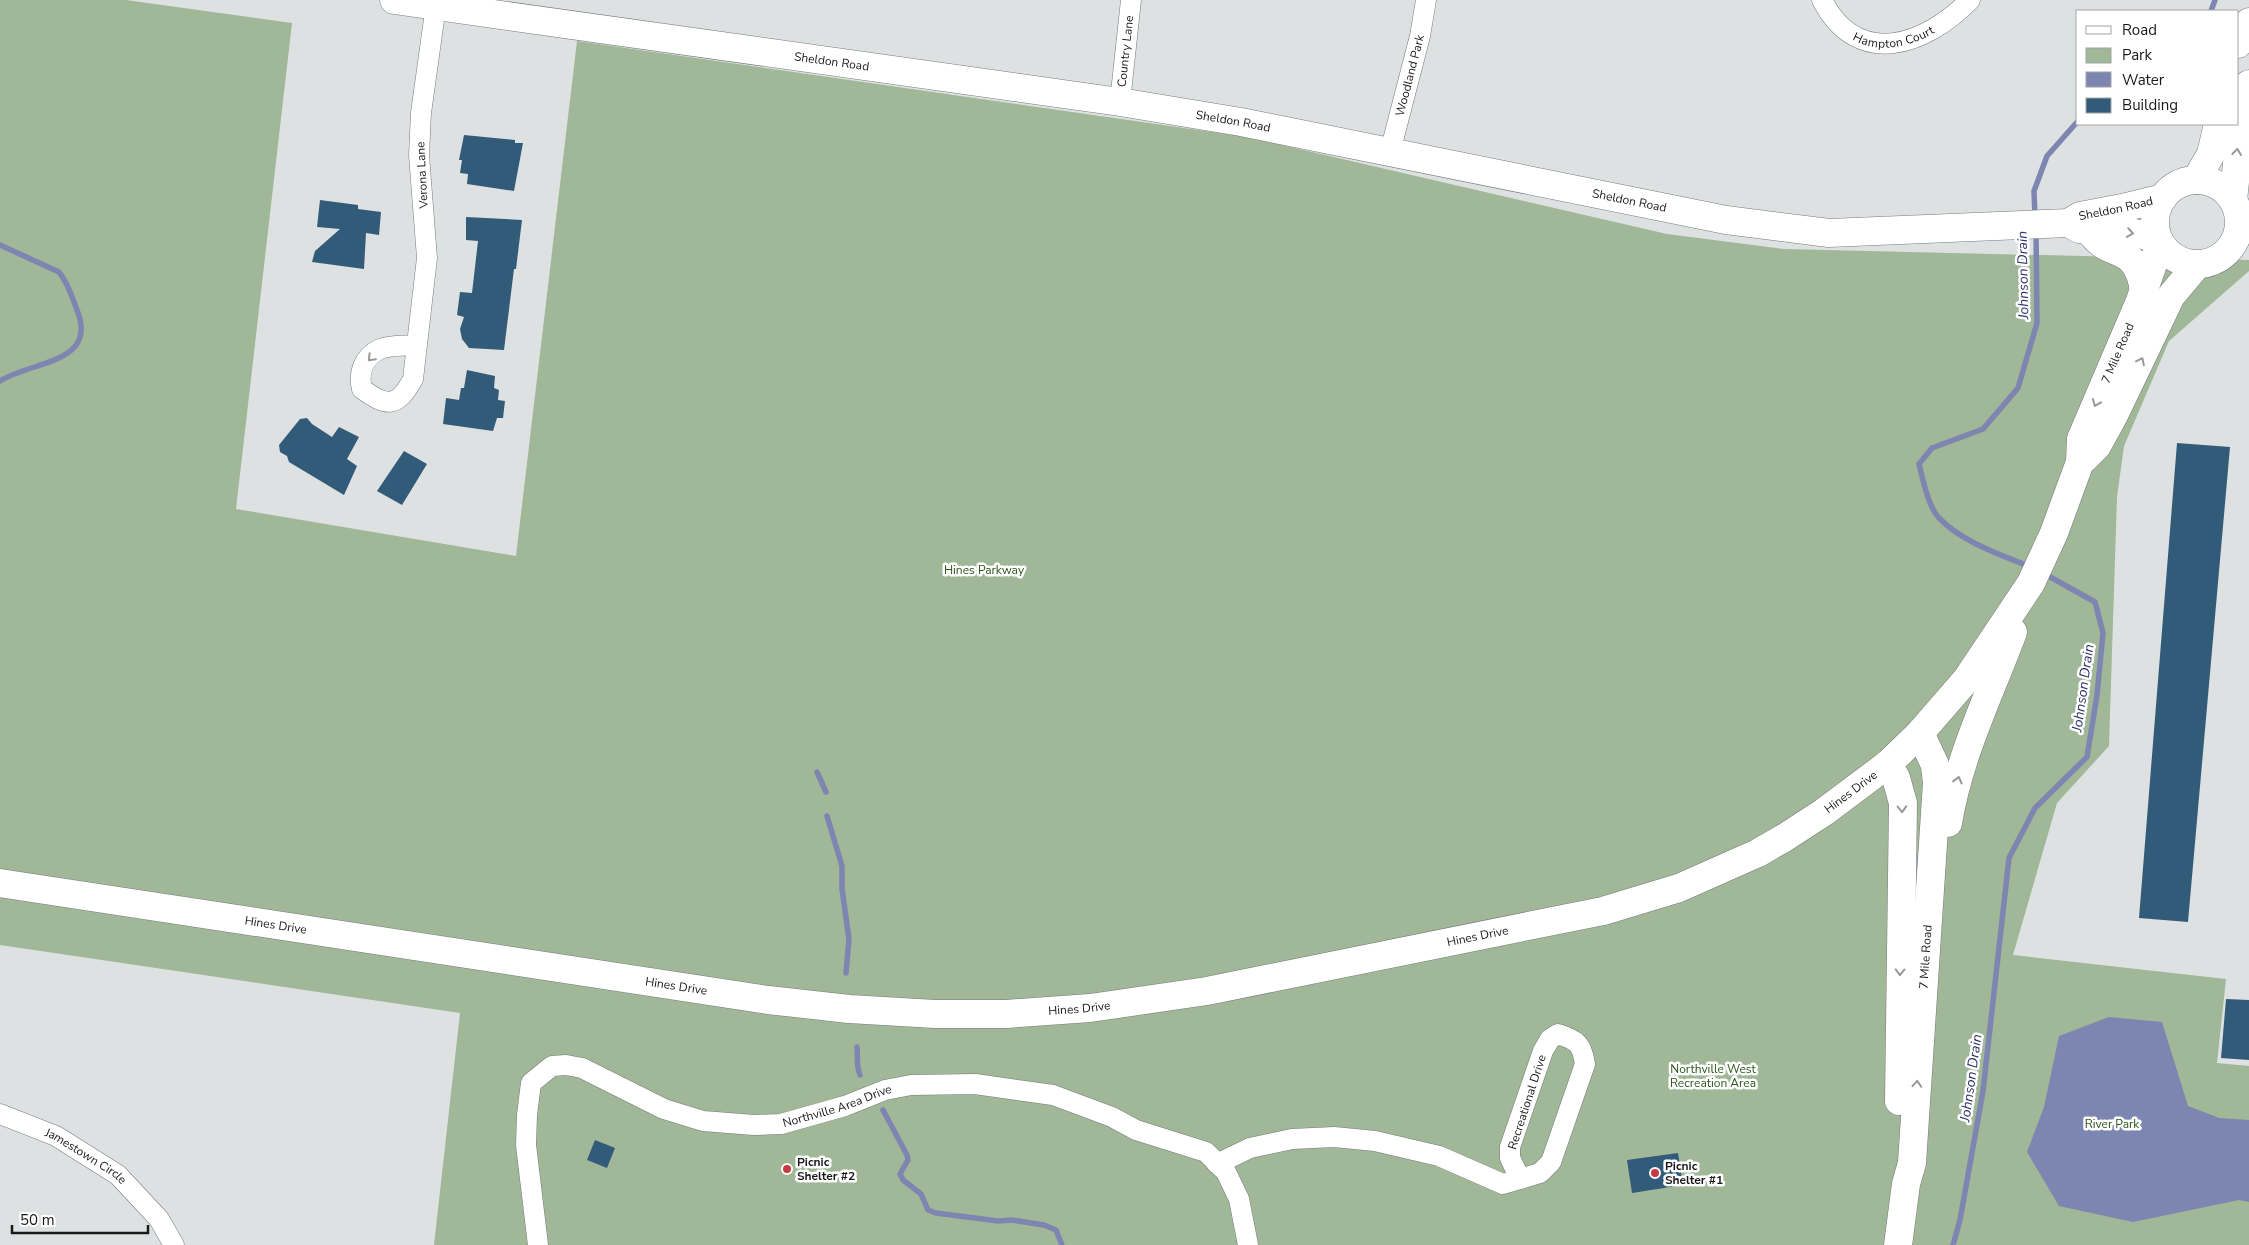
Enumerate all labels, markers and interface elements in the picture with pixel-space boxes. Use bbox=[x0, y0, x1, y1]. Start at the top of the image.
legend bbox=[2076, 10, 2239, 125]
street label: Country Lane bbox=[1114, 15, 1137, 88]
text: Road bbox=[2122, 20, 2157, 40]
street label: Hampton Court bbox=[1850, 22, 1938, 52]
street label: Woodland Park bbox=[1392, 32, 1428, 118]
text: Park bbox=[2122, 45, 2152, 65]
street label: Sheldon Road bbox=[793, 48, 870, 75]
text: Water bbox=[2122, 70, 2165, 90]
text: Building bbox=[2122, 95, 2178, 115]
street label: Sheldon Road bbox=[1195, 107, 1272, 136]
street label: Verona Lane bbox=[412, 141, 432, 210]
one-way arrow bbox=[2231, 148, 2242, 156]
street label: Sheldon Road bbox=[1591, 185, 1668, 216]
street label: Sheldon Road bbox=[2077, 193, 2155, 224]
one-way arrow bbox=[2126, 227, 2134, 238]
water label: Johnson Drain bbox=[2013, 231, 2033, 320]
street label: 7 Mile Road bbox=[2098, 320, 2138, 386]
one-way arrow bbox=[367, 352, 376, 361]
one-way arrow bbox=[2135, 357, 2145, 366]
one-way arrow bbox=[2092, 398, 2102, 407]
park label: Hines Parkway bbox=[944, 562, 1025, 578]
water label: Johnson Drain bbox=[2067, 643, 2099, 734]
street label: Hines Drive bbox=[1821, 767, 1881, 817]
one-way arrow bbox=[1952, 775, 1963, 784]
one-way arrow bbox=[1897, 806, 1908, 814]
street label: Hines Drive bbox=[244, 912, 308, 938]
street label: Hines Drive bbox=[1445, 922, 1510, 950]
street label: 7 Mile Road bbox=[1915, 924, 1936, 989]
one-way arrow bbox=[1895, 968, 1905, 976]
street label: Hines Drive bbox=[644, 973, 708, 999]
street label: Hines Drive bbox=[1048, 997, 1111, 1019]
water label: Johnson Drain bbox=[1955, 1033, 1987, 1124]
street label: Recreational Drive bbox=[1504, 1053, 1550, 1151]
park label: Northville West Recreation Area bbox=[1670, 1061, 1756, 1091]
one-way arrow bbox=[1912, 1079, 1923, 1087]
street label: Northville Area Drive bbox=[781, 1081, 893, 1131]
park label: River Park bbox=[2085, 1116, 2140, 1132]
street label: Jamestown Circle bbox=[42, 1124, 130, 1187]
place label: Picnic Shelter #2 bbox=[797, 1154, 855, 1184]
place label: Picnic Shelter #1 bbox=[1665, 1158, 1723, 1188]
marker: Picnic Shelter #2 bbox=[781, 1163, 793, 1175]
marker: Picnic Shelter #1 bbox=[1649, 1167, 1661, 1179]
scale bar bbox=[12, 1202, 149, 1234]
text: 50 m bbox=[20, 1210, 55, 1230]

